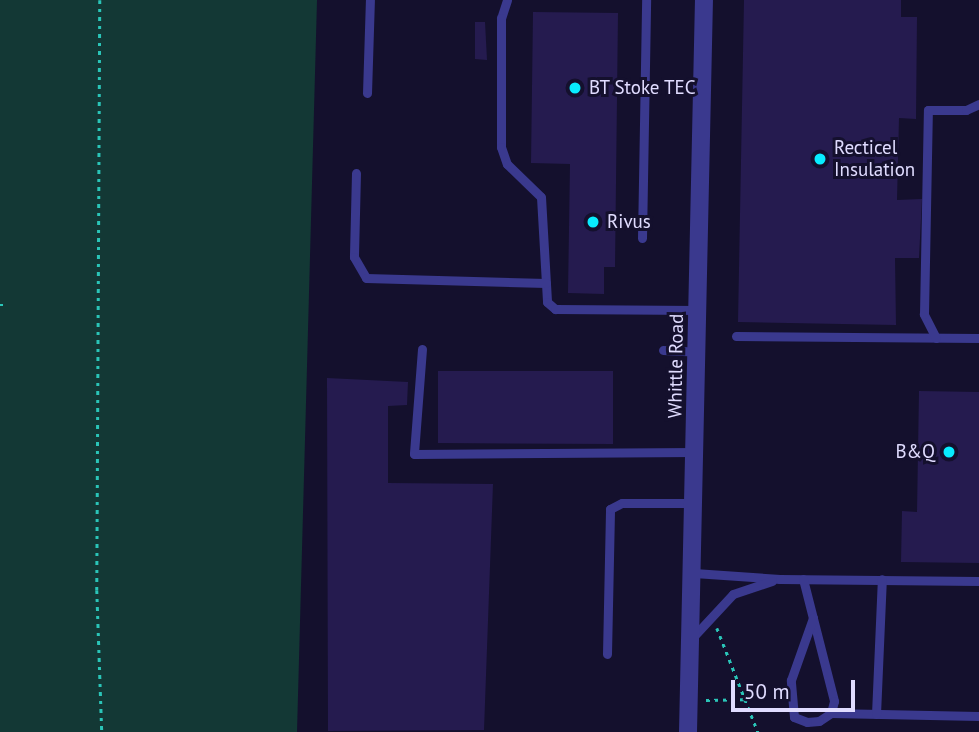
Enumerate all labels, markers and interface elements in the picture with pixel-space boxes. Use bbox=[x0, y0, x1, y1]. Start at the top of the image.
place label: BT Stoke TEC bbox=[589, 77, 697, 99]
marker: BT Stoke TEC bbox=[567, 80, 583, 96]
place label: Recticel Insulation bbox=[834, 137, 915, 181]
marker: Recticel Insulation bbox=[812, 151, 828, 167]
place label: Rivus bbox=[607, 211, 651, 233]
marker: Rivus bbox=[585, 214, 601, 230]
street label: Whittle Road bbox=[664, 314, 688, 418]
place label: B&Q bbox=[895, 441, 935, 463]
marker: B&Q bbox=[941, 444, 957, 460]
scale bar bbox=[734, 666, 858, 710]
text: 50 m bbox=[744, 678, 790, 705]

